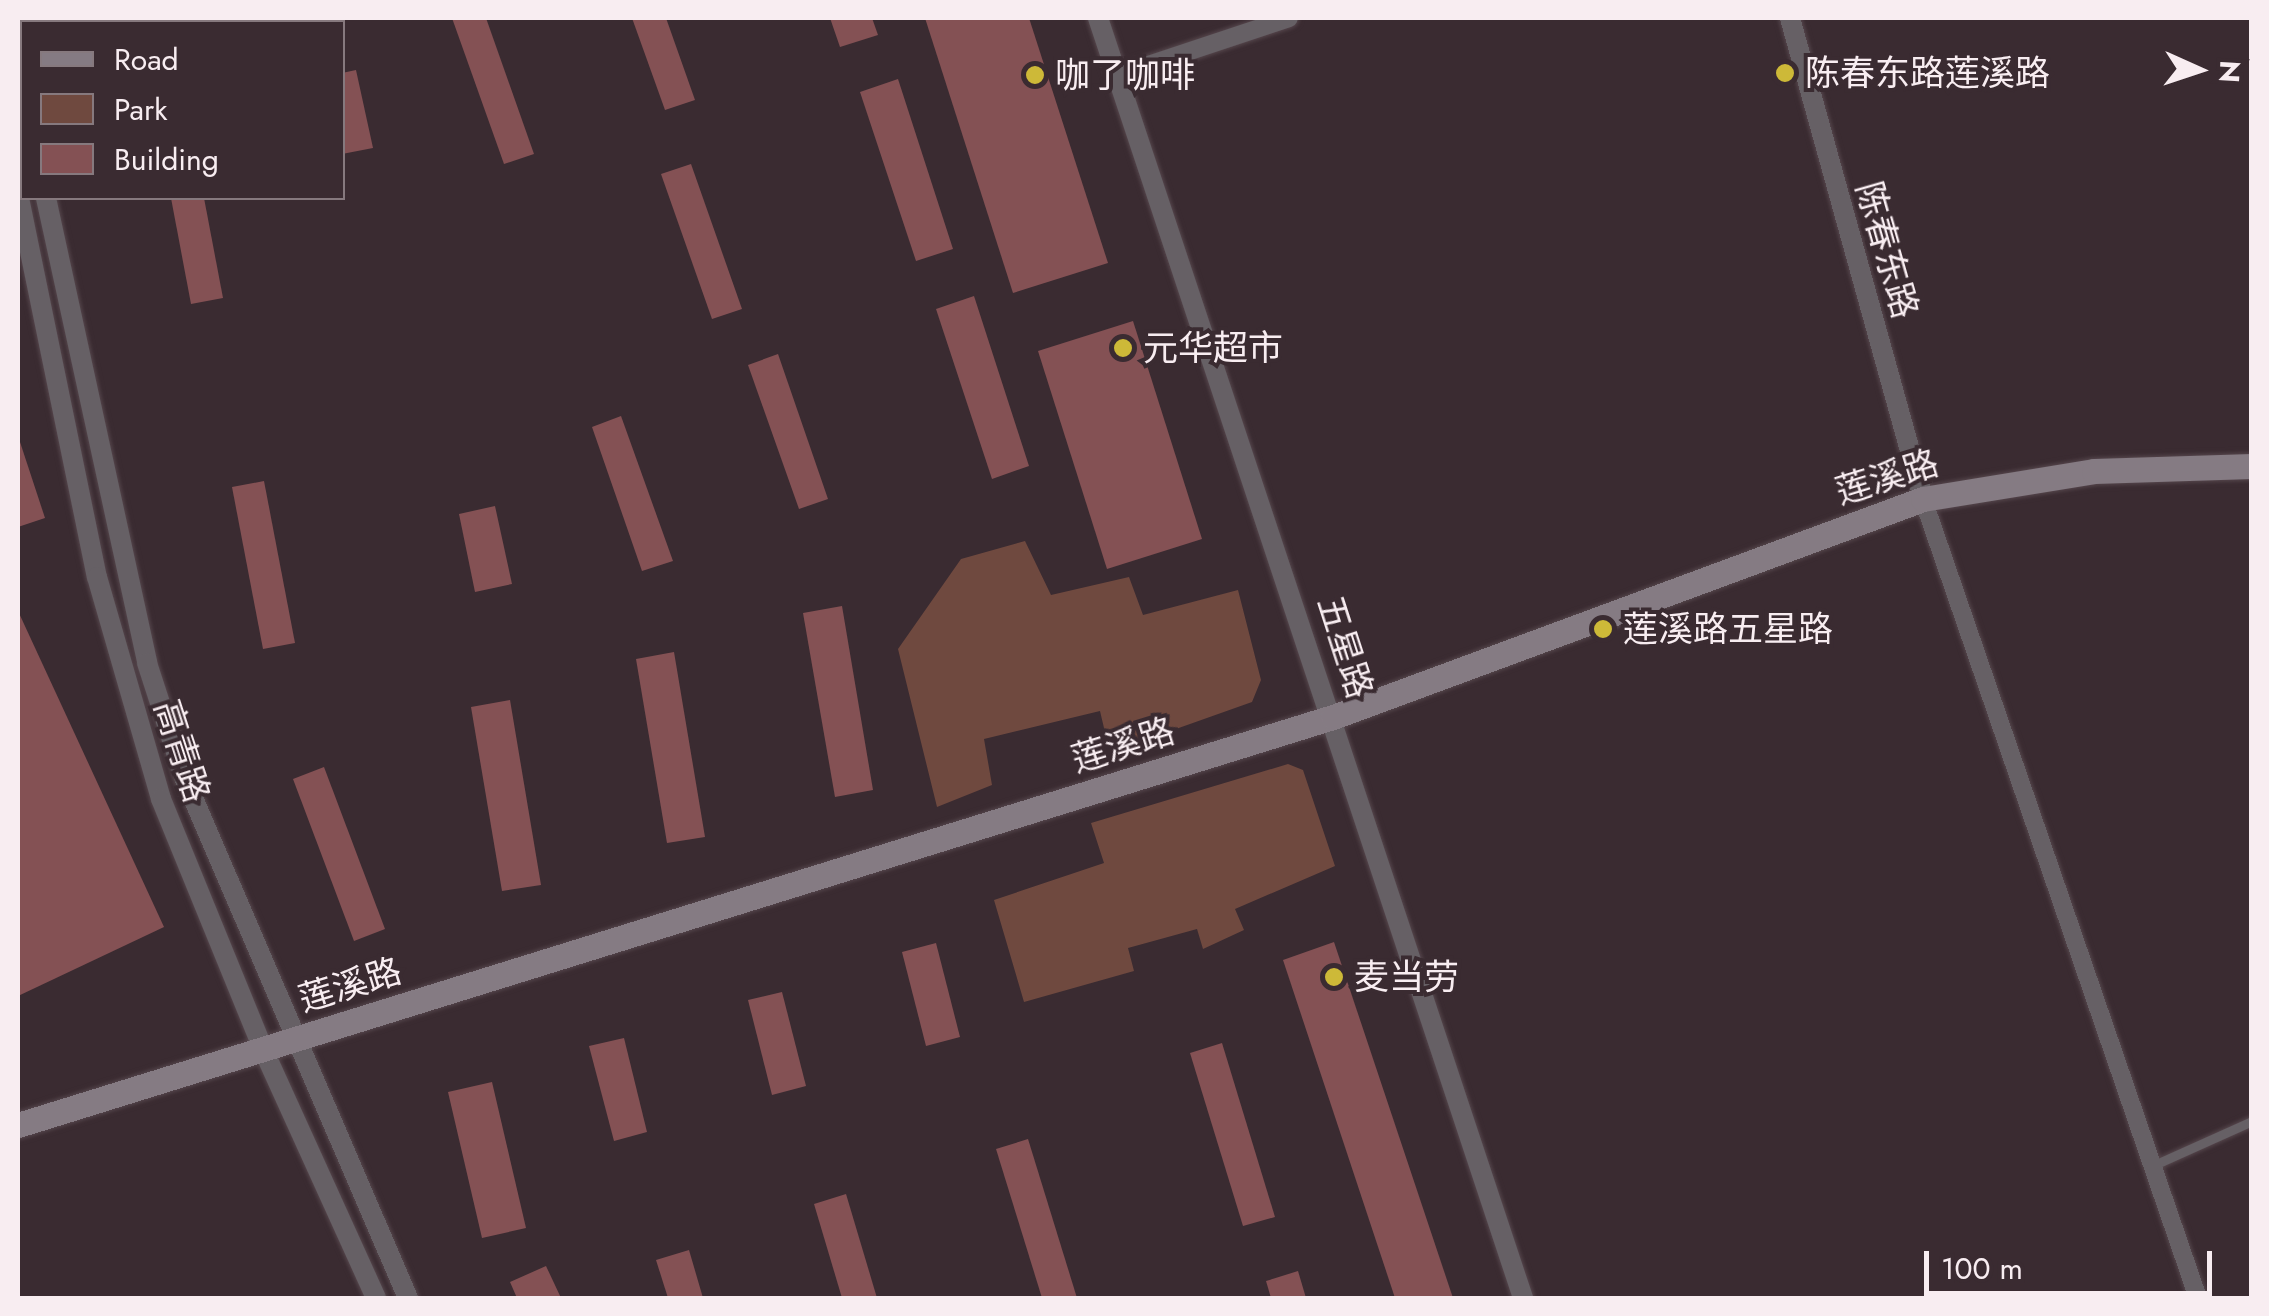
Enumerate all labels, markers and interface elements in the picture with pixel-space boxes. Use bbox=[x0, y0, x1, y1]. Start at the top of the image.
legend bbox=[20, 20, 345, 200]
north arrow bbox=[2149, 20, 2249, 120]
text: Road bbox=[114, 38, 179, 81]
place label: 陈春东路莲溪路 bbox=[1805, 52, 2050, 94]
place label: 咖了咖啡 bbox=[1055, 54, 1195, 96]
text: N bbox=[2208, 59, 2251, 84]
marker: 陈春东路莲溪路 bbox=[1774, 62, 1796, 84]
marker: 咖了咖啡 bbox=[1024, 64, 1046, 86]
text: Park bbox=[114, 88, 167, 131]
text: Building bbox=[114, 138, 219, 181]
street label: 陈春东路 bbox=[1848, 177, 1926, 323]
place label: 元华超市 bbox=[1143, 327, 1283, 369]
marker: 元华超市 bbox=[1112, 337, 1134, 359]
street label: 莲溪路 bbox=[1831, 442, 1943, 512]
street label: 五星路 bbox=[1309, 591, 1381, 703]
place label: 莲溪路五星路 bbox=[1623, 608, 1833, 650]
marker: 莲溪路五星路 bbox=[1592, 618, 1614, 640]
street label: 高青路 bbox=[146, 695, 218, 807]
street label: 莲溪路 bbox=[1067, 710, 1179, 780]
street label: 莲溪路 bbox=[294, 950, 406, 1020]
place label: 麦当劳 bbox=[1354, 956, 1459, 998]
marker: 麦当劳 bbox=[1323, 966, 1345, 988]
scale bar bbox=[1929, 1231, 2216, 1293]
text: 100 m bbox=[1941, 1247, 2023, 1290]

